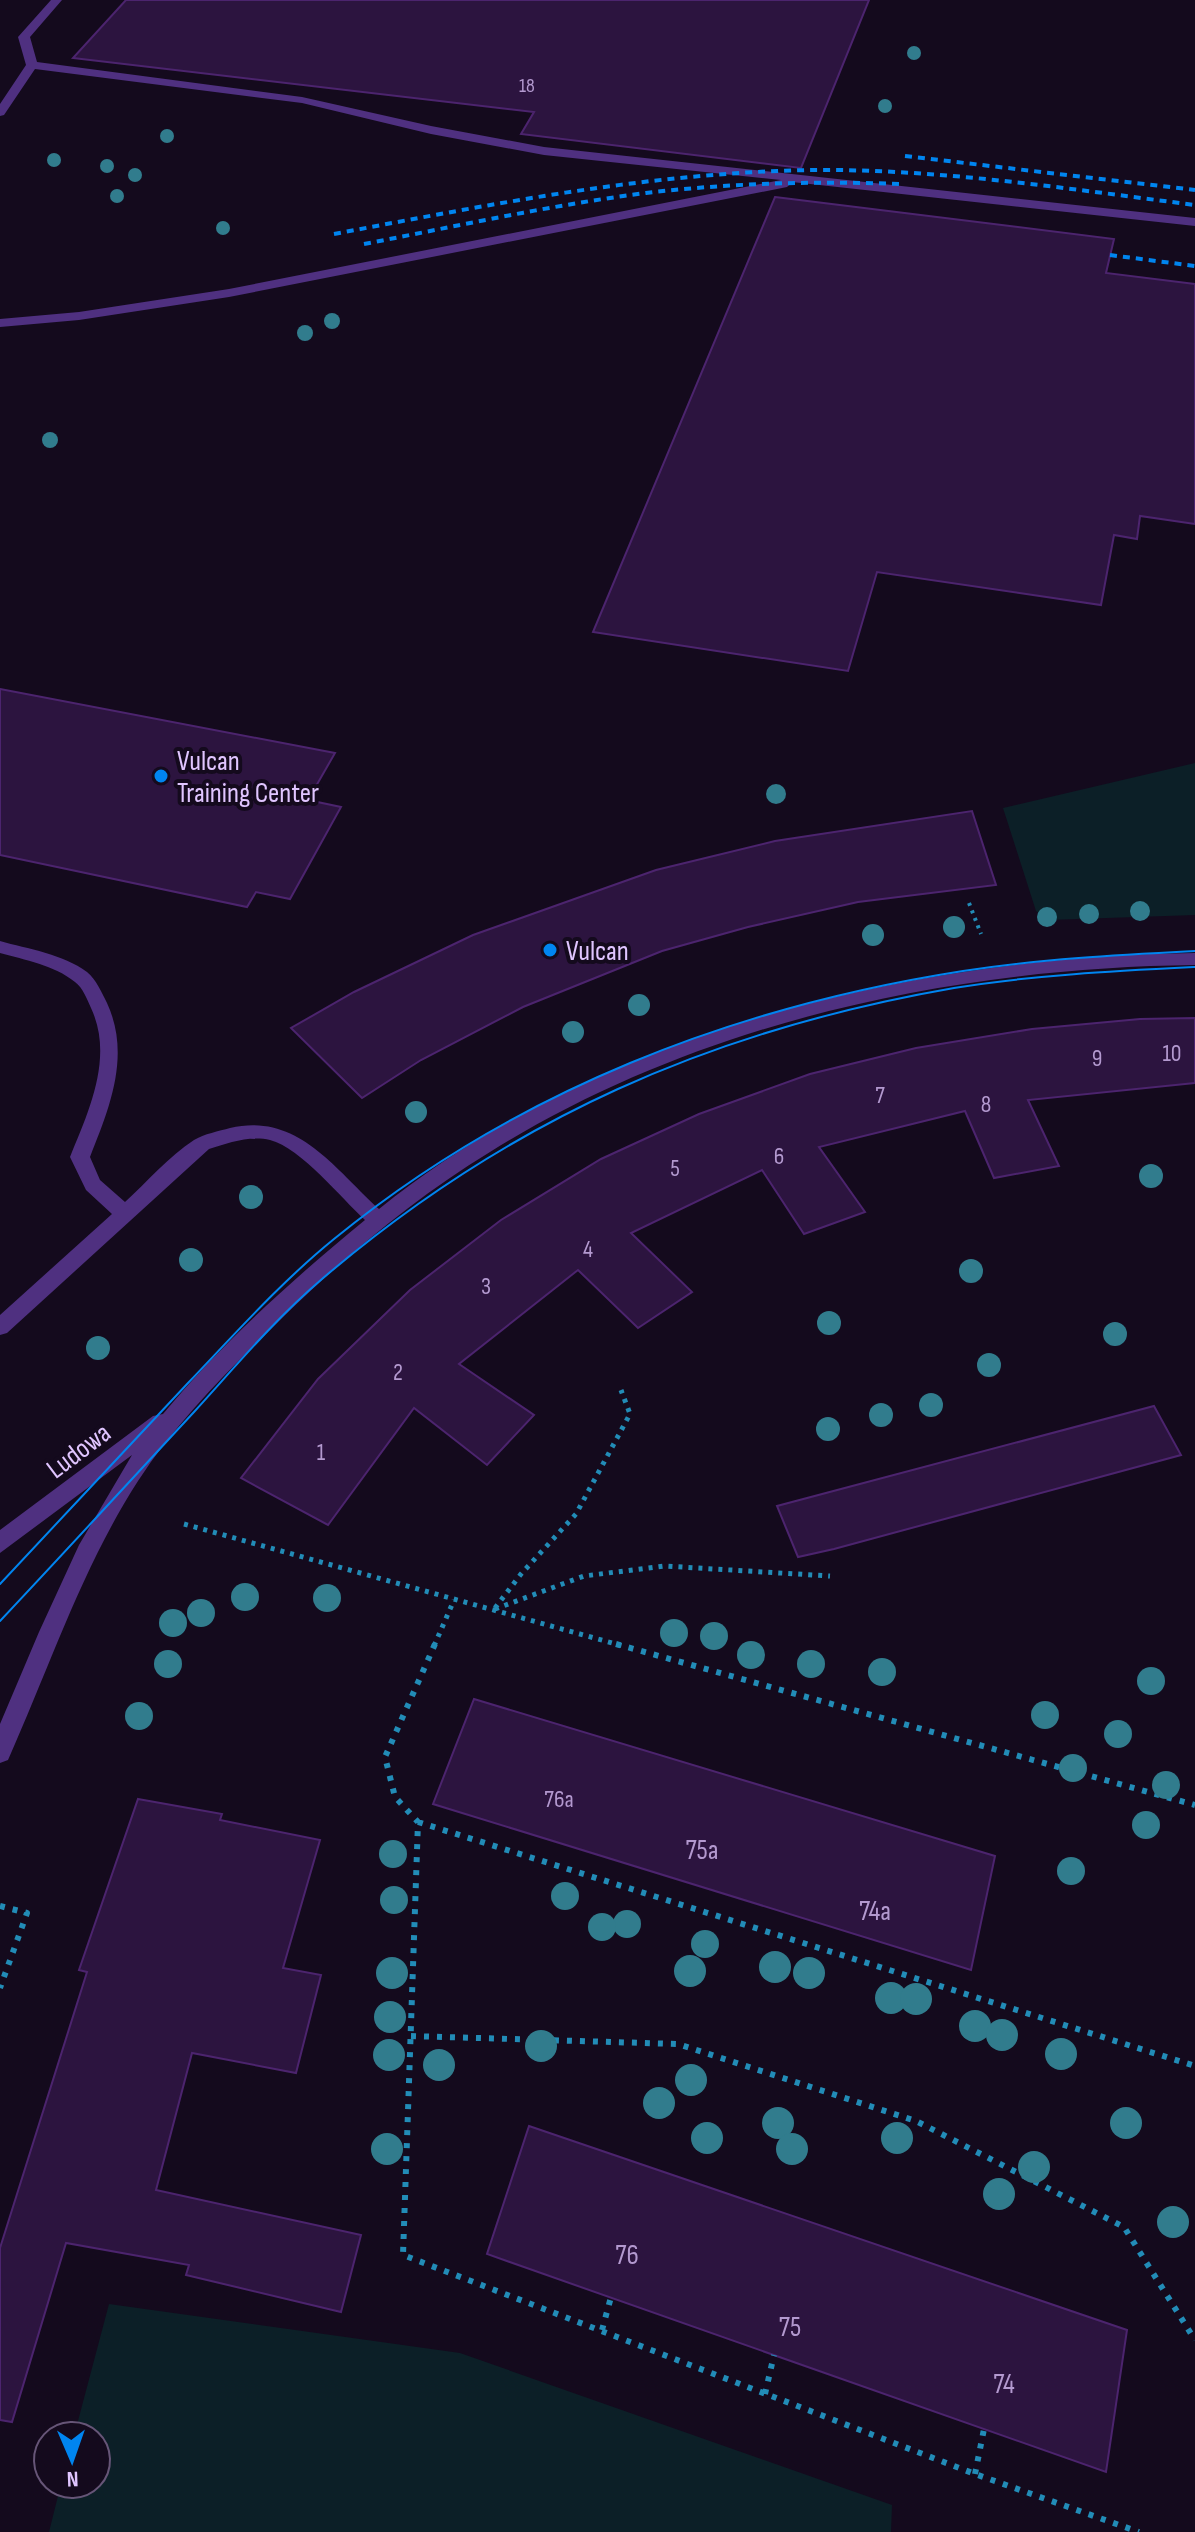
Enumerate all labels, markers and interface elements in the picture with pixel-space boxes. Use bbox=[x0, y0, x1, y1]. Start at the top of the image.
house number: 18 bbox=[519, 74, 535, 98]
place label: Vulcan Training Center bbox=[177, 745, 319, 810]
marker: Vulcan Training Center bbox=[152, 767, 170, 785]
place label: Vulcan bbox=[566, 935, 629, 968]
marker: Vulcan bbox=[541, 941, 559, 959]
house number: 10 bbox=[1162, 1039, 1182, 1068]
house number: 9 bbox=[1092, 1044, 1102, 1073]
house number: 7 bbox=[875, 1081, 885, 1110]
house number: 8 bbox=[981, 1090, 991, 1119]
house number: 6 bbox=[774, 1142, 784, 1171]
house number: 5 bbox=[670, 1154, 680, 1183]
house number: 4 bbox=[583, 1235, 593, 1264]
house number: 3 bbox=[481, 1272, 491, 1301]
house number: 2 bbox=[393, 1358, 403, 1387]
street label: Ludowa bbox=[40, 1417, 117, 1486]
house number: 1 bbox=[317, 1438, 326, 1467]
house number: 76a bbox=[544, 1785, 574, 1814]
house number: 75a bbox=[685, 1834, 719, 1867]
house number: 74a bbox=[859, 1895, 891, 1928]
house number: 76 bbox=[615, 2239, 639, 2272]
house number: 75 bbox=[779, 2311, 801, 2344]
house number: 74 bbox=[993, 2368, 1015, 2401]
north arrow bbox=[32, 2420, 112, 2500]
text: N bbox=[66, 2465, 79, 2492]

